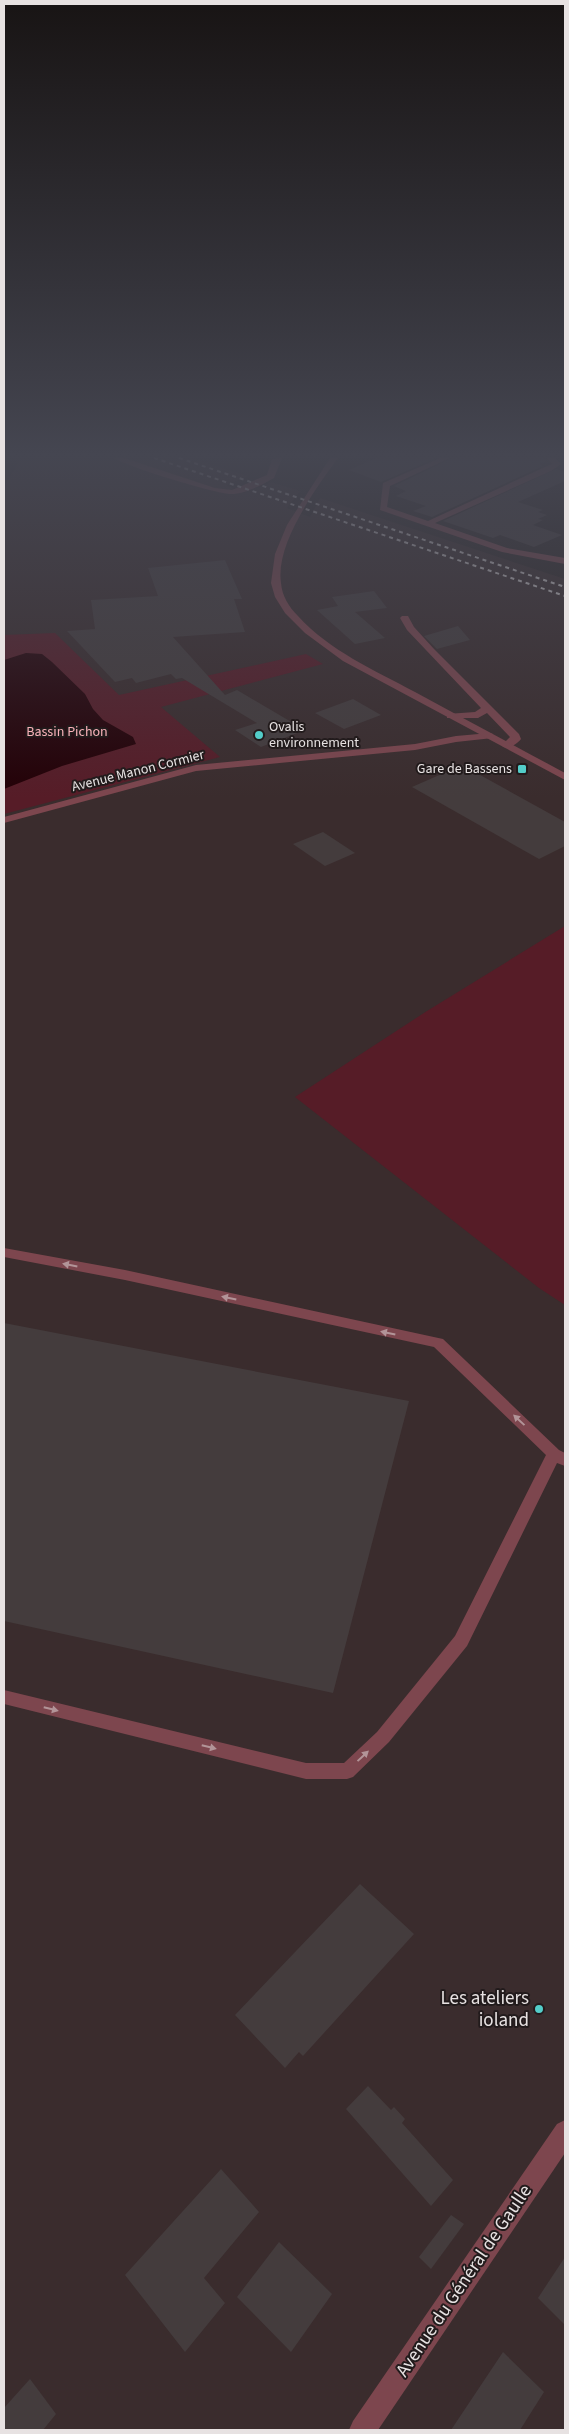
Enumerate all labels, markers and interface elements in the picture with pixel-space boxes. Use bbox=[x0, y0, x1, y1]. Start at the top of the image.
place label: Ovalis environnement bbox=[269, 717, 359, 753]
park label: Bassin Pichon bbox=[26, 722, 108, 742]
marker: Ovalis environnement bbox=[253, 729, 265, 741]
street label: Avenue Manon Cormier bbox=[70, 745, 207, 797]
place label: Gare de Bassens bbox=[417, 759, 512, 779]
marker: Gare de Bassens bbox=[516, 763, 528, 775]
one-way arrow bbox=[62, 1260, 78, 1268]
one-way arrow bbox=[222, 1294, 237, 1302]
one-way arrow bbox=[379, 1328, 395, 1336]
one-way arrow bbox=[513, 1414, 525, 1426]
one-way arrow bbox=[44, 1705, 59, 1713]
one-way arrow bbox=[202, 1743, 217, 1751]
one-way arrow bbox=[356, 1750, 368, 1762]
place label: Les ateliers ioland bbox=[440, 1985, 529, 2034]
marker: Les ateliers ioland bbox=[533, 2003, 545, 2015]
street label: Avenue du Général de Gaulle bbox=[389, 2179, 539, 2383]

